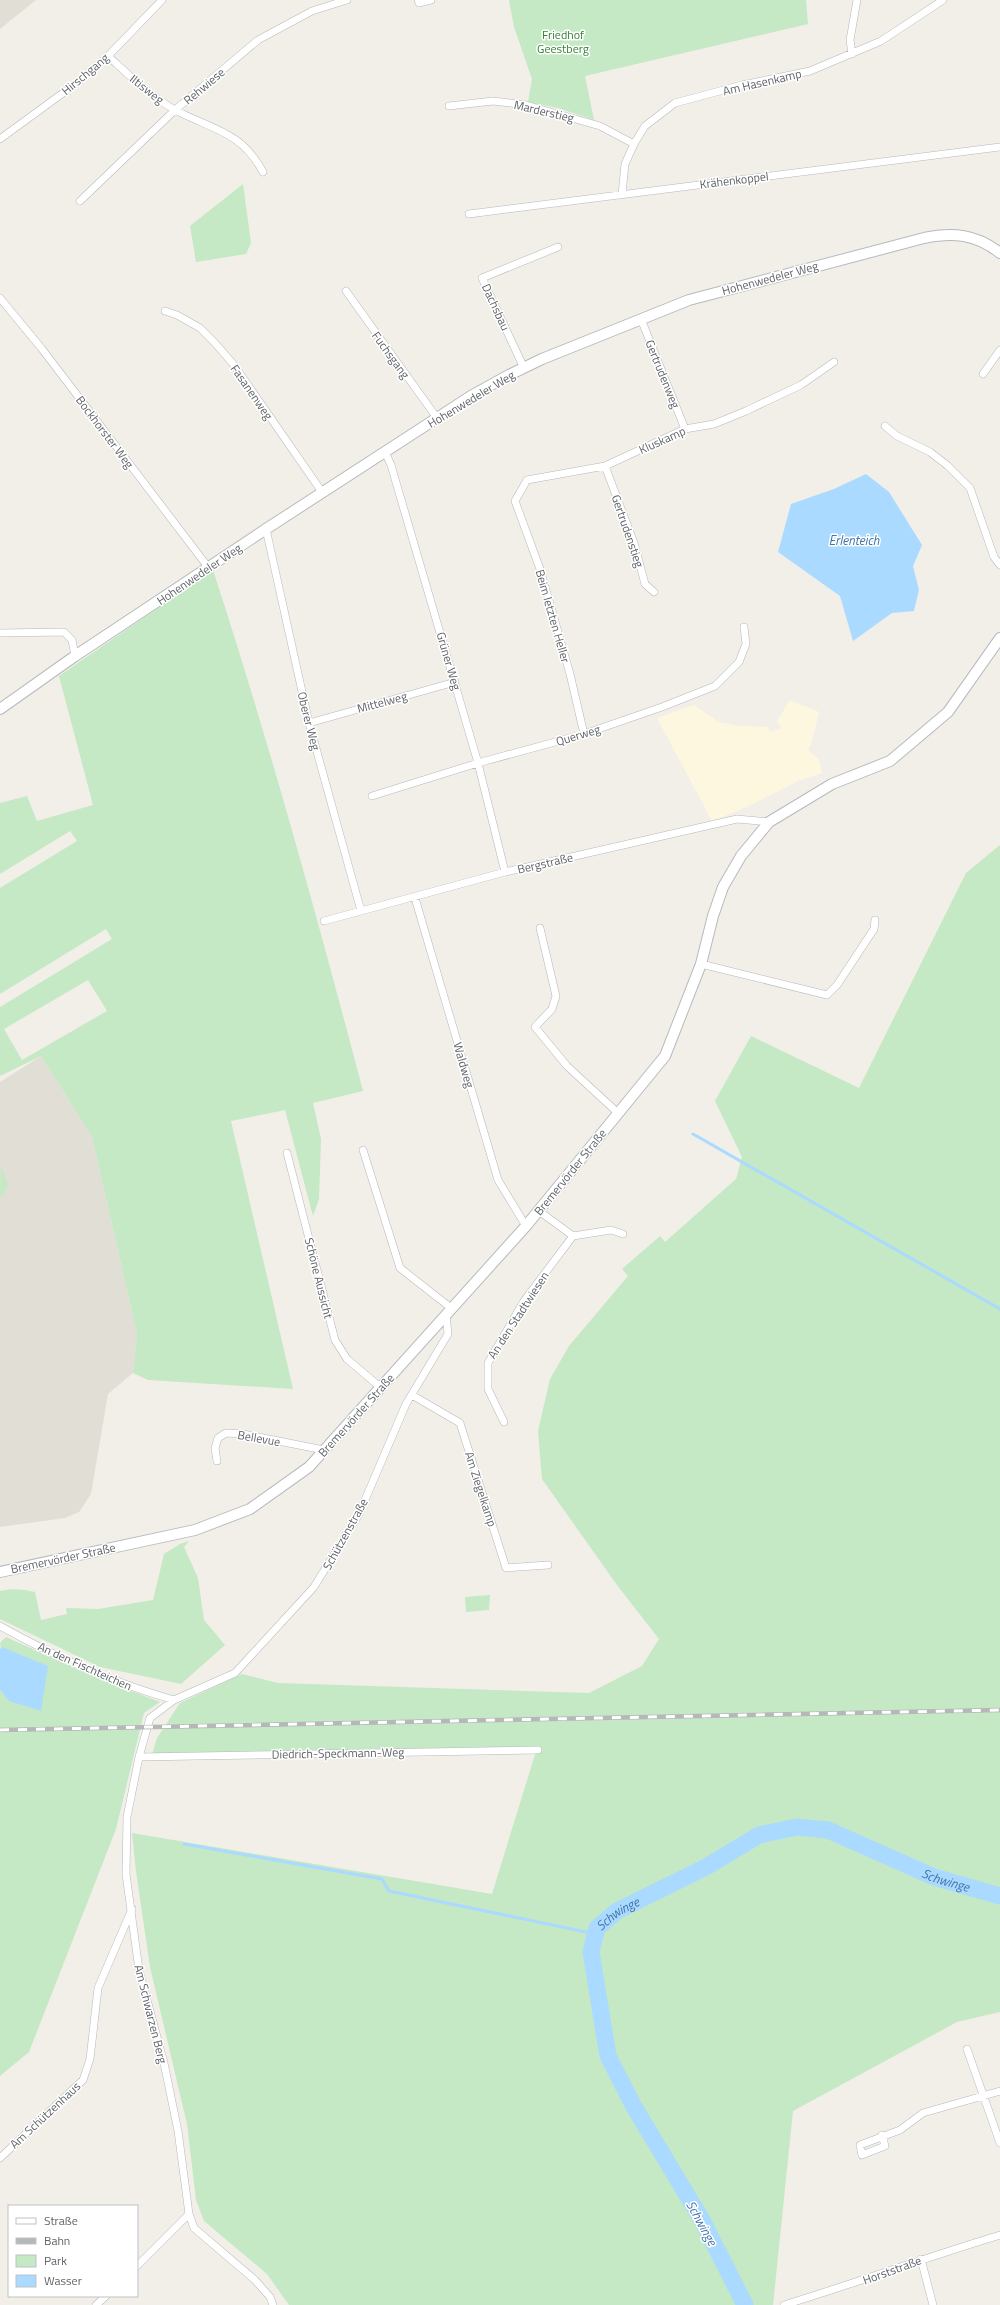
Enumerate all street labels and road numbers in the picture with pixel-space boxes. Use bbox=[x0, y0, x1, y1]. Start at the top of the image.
street label: Hirschgang bbox=[57, 48, 113, 100]
street label: Rehwiese bbox=[179, 63, 229, 109]
street label: Am Hasenkamp bbox=[721, 64, 803, 100]
street label: Iltisweg bbox=[126, 69, 168, 109]
street label: Marderstieg bbox=[512, 95, 576, 127]
street label: Krähenkoppel bbox=[698, 166, 770, 194]
street label: Hohenwedeler Weg bbox=[720, 256, 820, 300]
street label: Dachsbau bbox=[477, 280, 515, 334]
street label: Fuchsgang bbox=[367, 327, 415, 383]
street label: Gertrudenweg bbox=[641, 337, 685, 411]
street label: Fasanenweg bbox=[226, 360, 278, 424]
street label: Hohenwedeler Weg bbox=[424, 365, 518, 433]
street label: Bockhorster Weg bbox=[71, 392, 139, 472]
street label: Kluskamp bbox=[635, 421, 689, 459]
street label: Gertrudenstieg bbox=[607, 492, 649, 570]
street label: Hohenwedeler Weg bbox=[153, 538, 245, 610]
street label: Beim letzten Heller bbox=[531, 567, 575, 665]
street label: Grüner Weg bbox=[432, 630, 466, 692]
street label: Mittelweg bbox=[355, 686, 409, 718]
street label: Oberer Weg bbox=[293, 690, 325, 752]
street label: Querweg bbox=[553, 719, 603, 751]
street label: Bergstraße bbox=[515, 847, 575, 879]
street label: Waldweg bbox=[448, 1040, 480, 1090]
street label: Bremervörder Straße bbox=[529, 1125, 611, 1219]
street label: Schöne Aussicht bbox=[300, 1236, 338, 1321]
street label: An den Stadtwiesen bbox=[483, 1268, 553, 1362]
street label: Bremervörder Straße bbox=[313, 1369, 399, 1461]
street label: Bellevue bbox=[236, 1425, 282, 1451]
street label: Am Ziegelkamp bbox=[460, 1449, 502, 1529]
street label: Schützenstraße bbox=[317, 1495, 373, 1573]
street label: Bremervörder Straße bbox=[9, 1538, 117, 1578]
street label: An den Fischteichen bbox=[35, 1637, 135, 1695]
street label: Diedrich-Speckmann-Weg bbox=[272, 1742, 404, 1764]
street label: Am Schwarzen Berg bbox=[130, 1962, 172, 2066]
street label: Am Schützenhaus bbox=[5, 2077, 85, 2153]
street label: Horststraße bbox=[860, 2251, 924, 2289]

